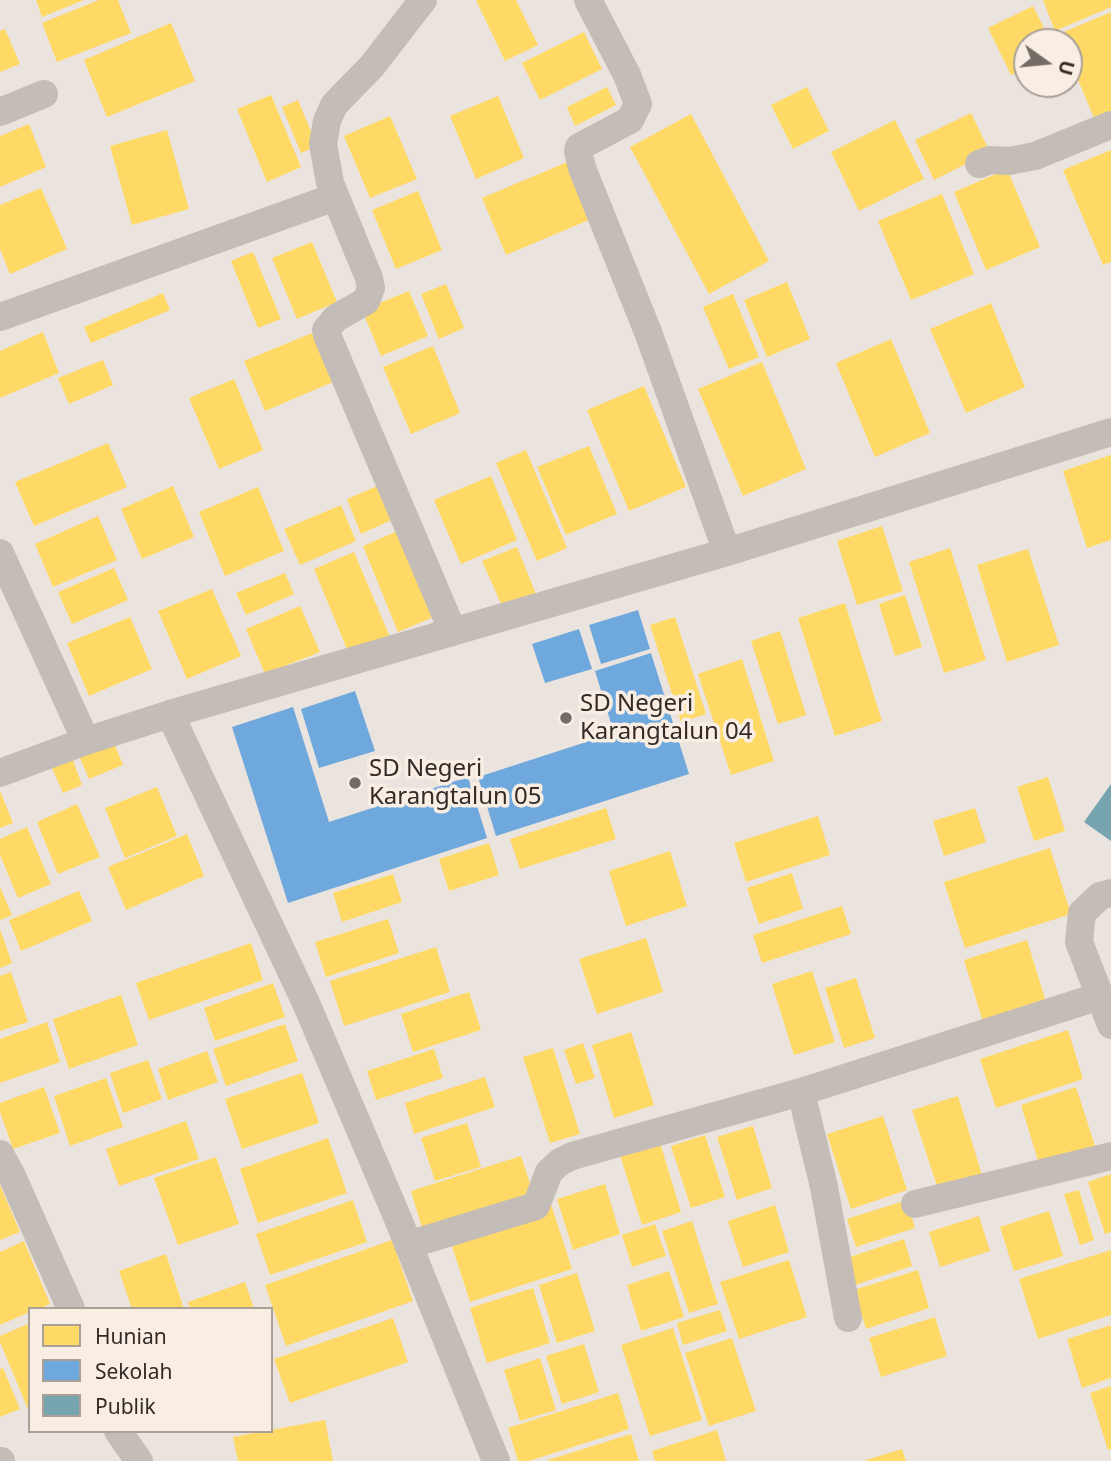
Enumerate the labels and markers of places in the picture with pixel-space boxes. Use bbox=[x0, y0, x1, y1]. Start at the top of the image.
place label: SD Negeri Karangtalun 04 bbox=[580, 690, 752, 746]
marker: SD Negeri Karangtalun 04 bbox=[558, 710, 574, 726]
place label: SD Negeri Karangtalun 05 bbox=[369, 755, 541, 811]
marker: SD Negeri Karangtalun 05 bbox=[347, 775, 363, 791]

